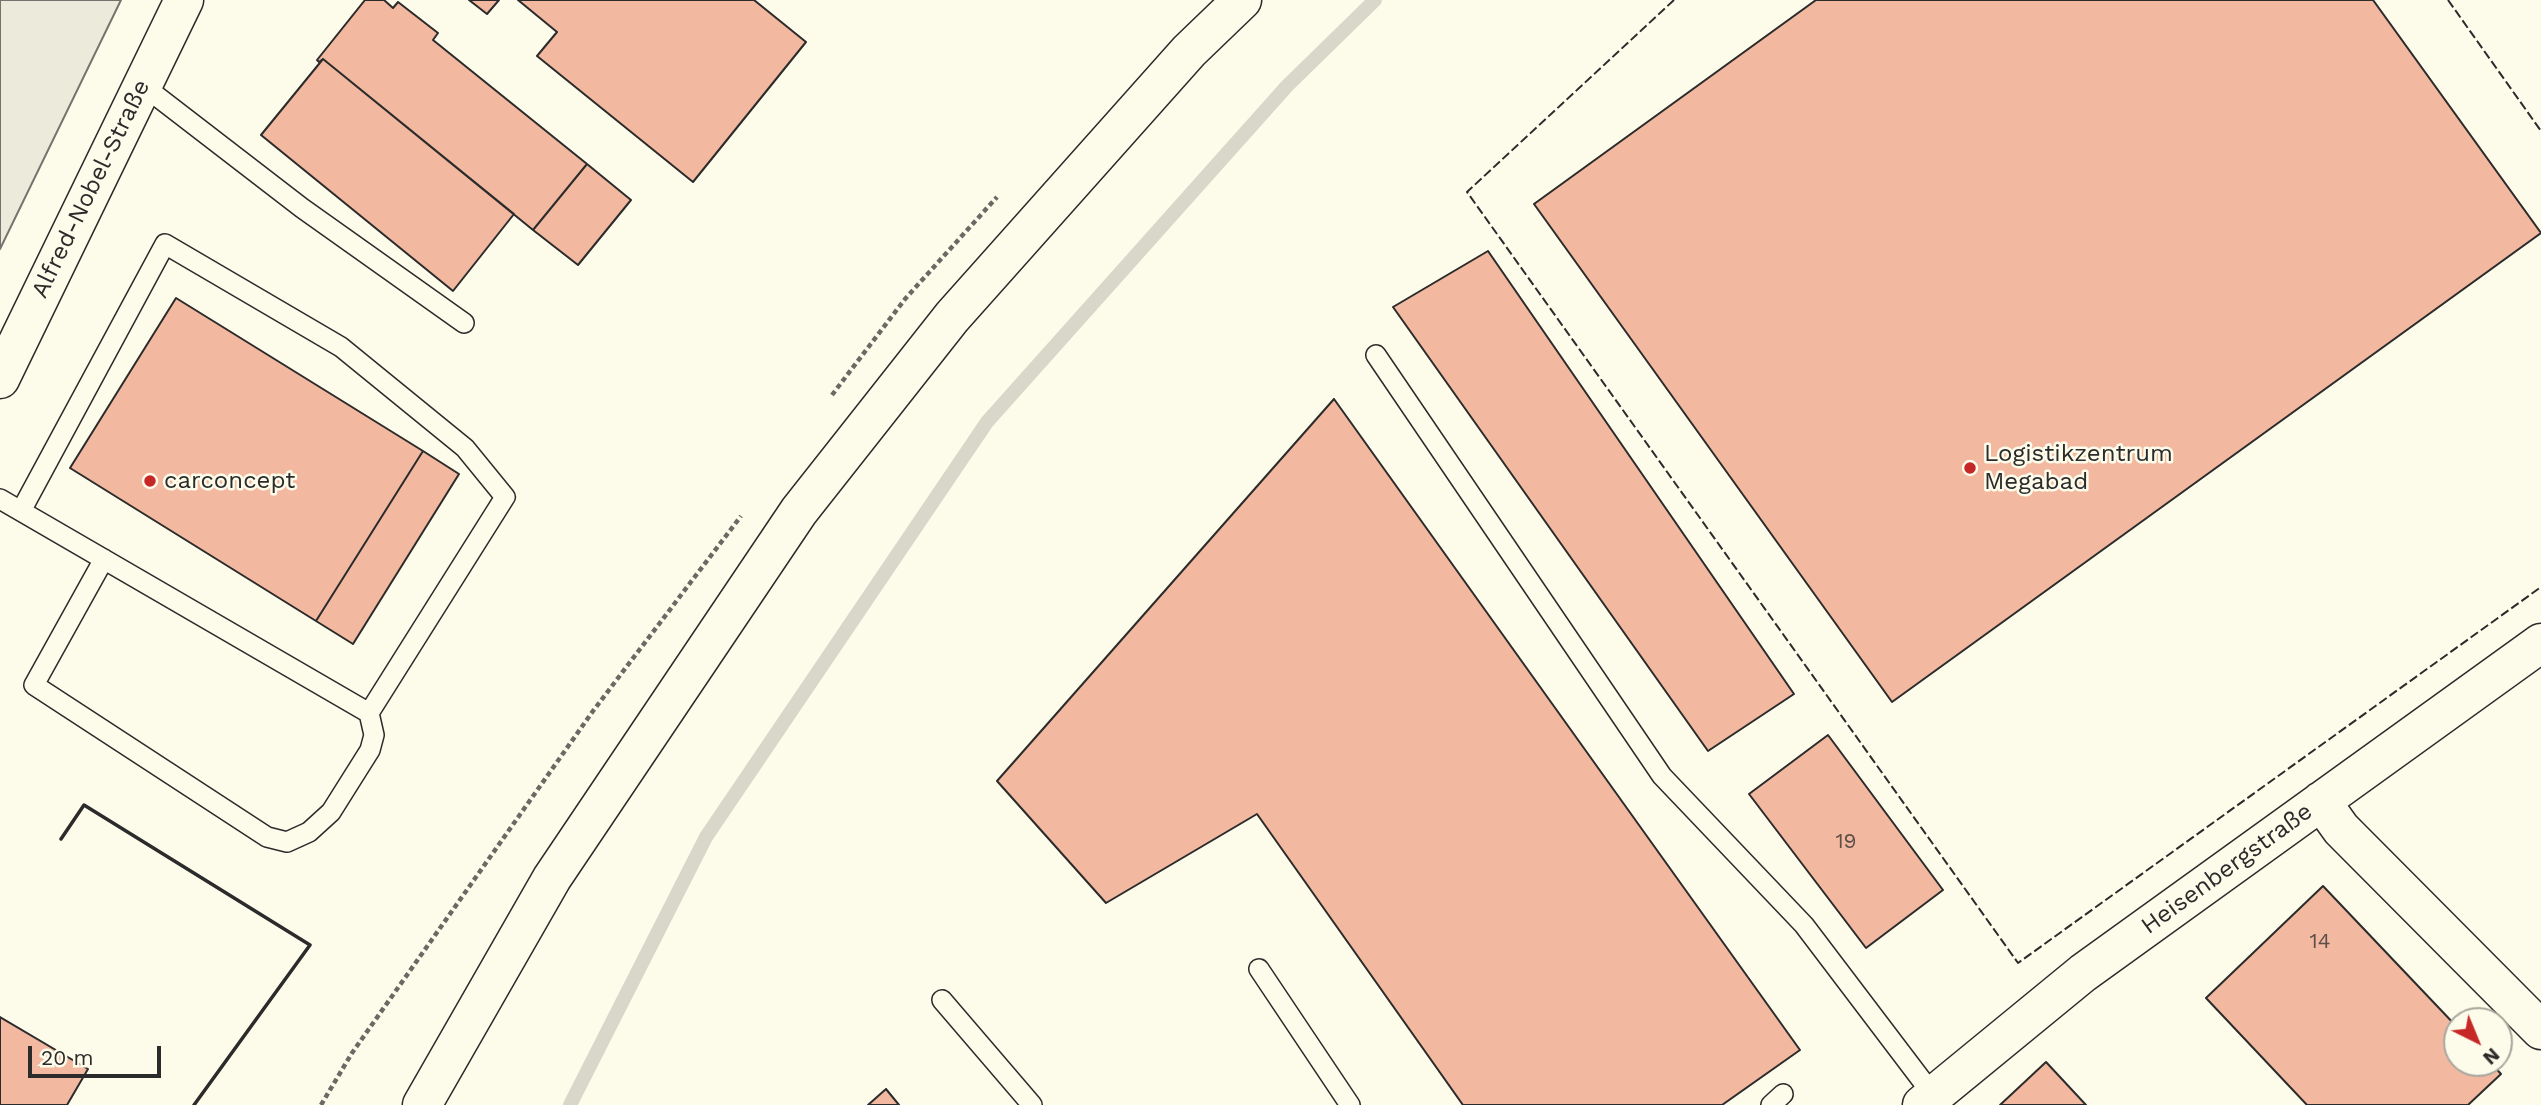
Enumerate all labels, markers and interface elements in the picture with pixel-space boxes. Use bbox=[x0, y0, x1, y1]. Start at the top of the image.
street label: Alfred-Nobel-Straße bbox=[26, 75, 156, 303]
place label: Logistikzentrum Megabad bbox=[1984, 440, 2173, 496]
marker: Logistikzentrum Megabad bbox=[1962, 460, 1978, 476]
place label: carconcept bbox=[164, 467, 295, 495]
marker: carconcept bbox=[142, 473, 158, 489]
street label: Heisenbergstraße bbox=[2136, 797, 2318, 941]
house number: 19 bbox=[1835, 829, 1857, 855]
house number: 14 bbox=[2309, 929, 2331, 955]
north arrow bbox=[2443, 1007, 2513, 1077]
scale bar bbox=[32, 1032, 164, 1076]
text: N bbox=[2478, 1043, 2504, 1069]
text: 20 m bbox=[41, 1045, 93, 1070]

